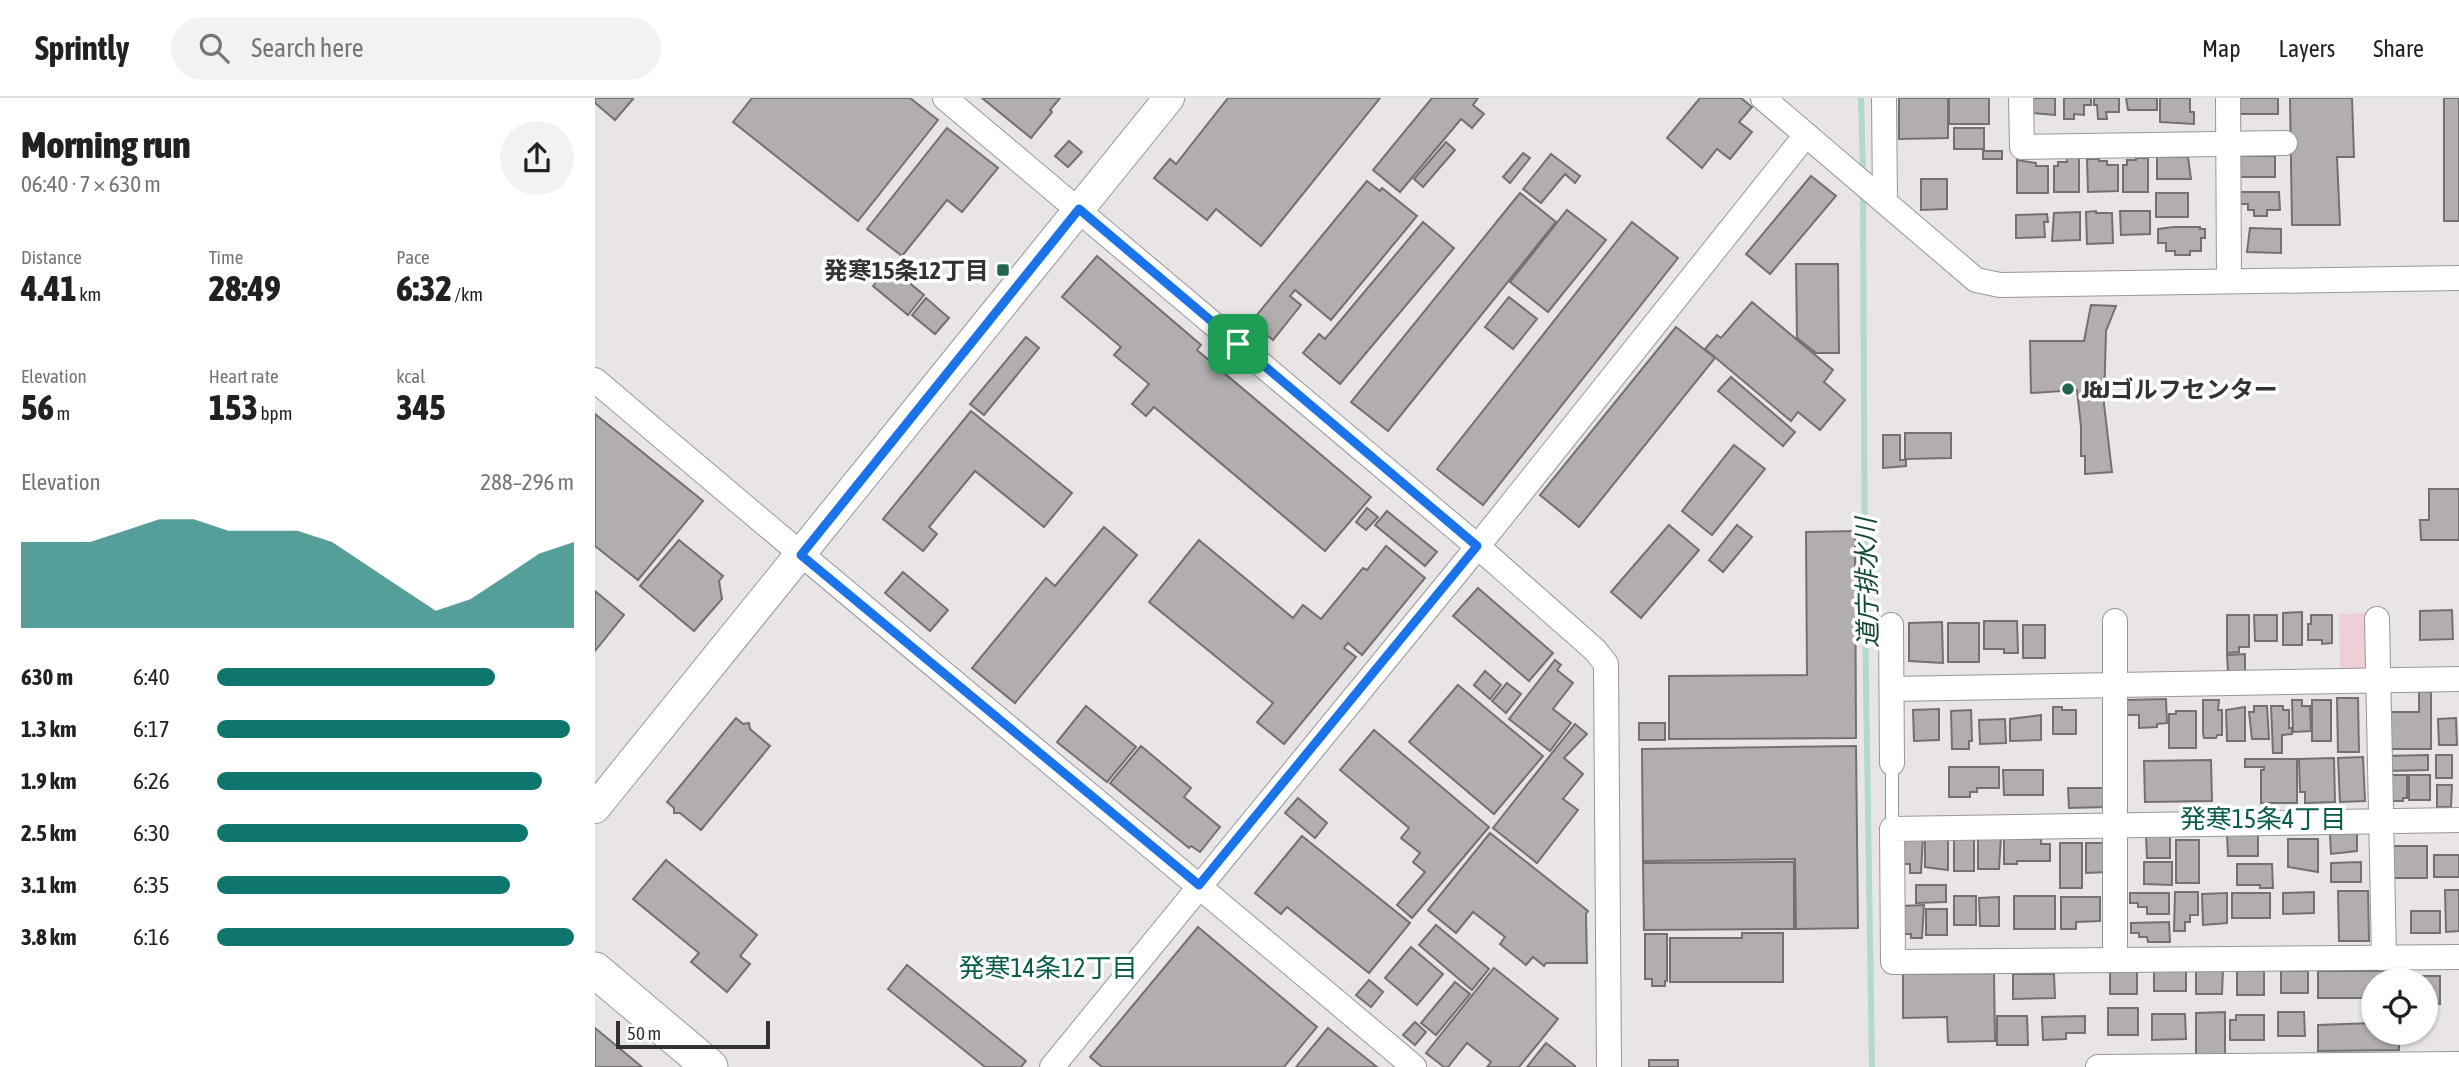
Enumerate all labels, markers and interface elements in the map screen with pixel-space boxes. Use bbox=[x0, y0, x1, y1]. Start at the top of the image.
search box bbox=[171, 17, 661, 80]
text: Sprintly bbox=[35, 29, 129, 67]
icon: search bbox=[195, 29, 233, 67]
text: Search here bbox=[251, 33, 364, 63]
text: Map bbox=[2202, 35, 2241, 62]
text: Layers bbox=[2279, 35, 2335, 62]
text: Share bbox=[2373, 35, 2424, 62]
button: share bbox=[500, 121, 574, 195]
text: Morning run bbox=[21, 123, 191, 166]
text: 06:40 · 7 × 630 m bbox=[21, 171, 161, 197]
text: Distance bbox=[21, 246, 82, 268]
text: Time bbox=[209, 246, 243, 268]
text: Pace bbox=[396, 246, 430, 268]
place label: 発寒15条12丁目 bbox=[824, 257, 989, 284]
marker: 発寒15条12丁目 bbox=[995, 262, 1011, 278]
text: 4.41 bbox=[21, 268, 77, 308]
text: 28:49 bbox=[209, 268, 281, 308]
text: 6:32 bbox=[396, 268, 452, 308]
text: km bbox=[77, 283, 101, 305]
text: /km bbox=[452, 283, 483, 305]
pin bbox=[1208, 314, 1268, 374]
icon: arrive bbox=[1219, 325, 1257, 363]
text: Elevation bbox=[21, 365, 87, 387]
text: Heart rate bbox=[209, 365, 279, 387]
text: kcal bbox=[396, 365, 425, 387]
place label: J&Jゴルフセンター bbox=[2081, 376, 2278, 403]
marker: J&Jゴルフセンター bbox=[2060, 381, 2076, 397]
text: 56 bbox=[21, 387, 54, 427]
text: 153 bbox=[209, 387, 258, 427]
text: 345 bbox=[396, 387, 446, 427]
text: m bbox=[54, 402, 70, 424]
text: bpm bbox=[258, 402, 292, 424]
text: Elevation bbox=[21, 469, 101, 495]
text: 288–296 m bbox=[480, 469, 574, 495]
water label: 道庁排水川 bbox=[1851, 515, 1883, 648]
text: 630 m bbox=[21, 664, 73, 690]
text: 6:40 bbox=[133, 664, 170, 690]
text: 1.3 km bbox=[21, 716, 77, 742]
text: 6:17 bbox=[133, 716, 170, 742]
text: 1.9 km bbox=[21, 768, 77, 794]
text: 6:26 bbox=[133, 768, 170, 794]
district label: 発寒15条4丁目 bbox=[2180, 804, 2346, 834]
text: 2.5 km bbox=[21, 820, 77, 846]
text: 6:30 bbox=[133, 820, 170, 846]
text: 3.1 km bbox=[21, 872, 77, 898]
text: 6:35 bbox=[133, 872, 170, 898]
text: 3.8 km bbox=[21, 924, 77, 950]
text: 6:16 bbox=[133, 924, 170, 950]
district label: 発寒14条12丁目 bbox=[959, 953, 1137, 983]
map controls bbox=[2361, 968, 2438, 1045]
button: locate bbox=[2361, 968, 2438, 1045]
scale bar bbox=[616, 1018, 770, 1050]
text: 50 m bbox=[627, 1022, 661, 1044]

